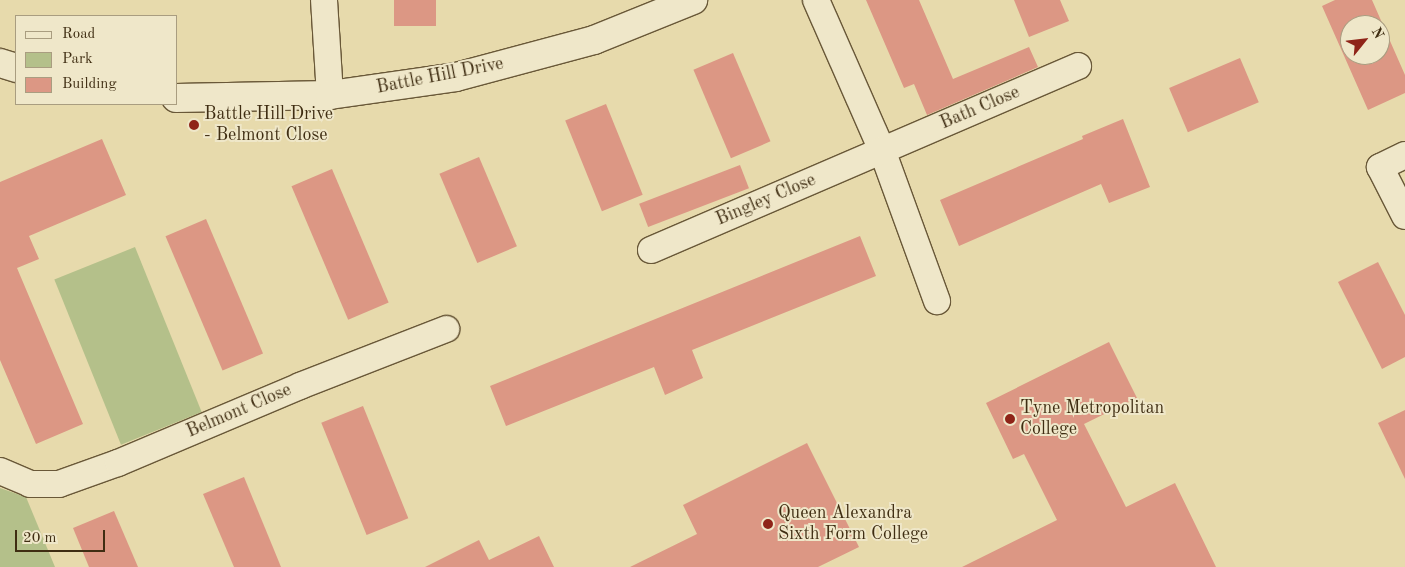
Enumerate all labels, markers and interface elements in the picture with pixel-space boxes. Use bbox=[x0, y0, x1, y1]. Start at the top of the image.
legend bbox=[15, 15, 178, 105]
north arrow bbox=[1340, 15, 1390, 65]
text: N bbox=[1369, 25, 1386, 41]
text: Road bbox=[62, 27, 95, 42]
text: Park bbox=[62, 52, 93, 67]
street label: Battle Hill Drive bbox=[375, 53, 505, 99]
text: Building bbox=[62, 77, 117, 92]
street label: Bath Close bbox=[937, 82, 1023, 134]
place label: Battle Hill Drive - Belmont Close bbox=[204, 104, 333, 146]
marker: Battle Hill Drive - Belmont Close bbox=[188, 119, 200, 131]
street label: Bingley Close bbox=[713, 169, 819, 231]
street label: Belmont Close bbox=[183, 379, 295, 443]
place label: Tyne Metropolitan College bbox=[1020, 398, 1164, 440]
marker: Tyne Metropolitan College bbox=[1004, 413, 1016, 425]
place label: Queen Alexandra Sixth Form College bbox=[778, 503, 928, 546]
marker: Queen Alexandra Sixth Form College bbox=[762, 518, 774, 530]
scale bar bbox=[18, 520, 108, 552]
text: 20 m bbox=[23, 531, 57, 546]

